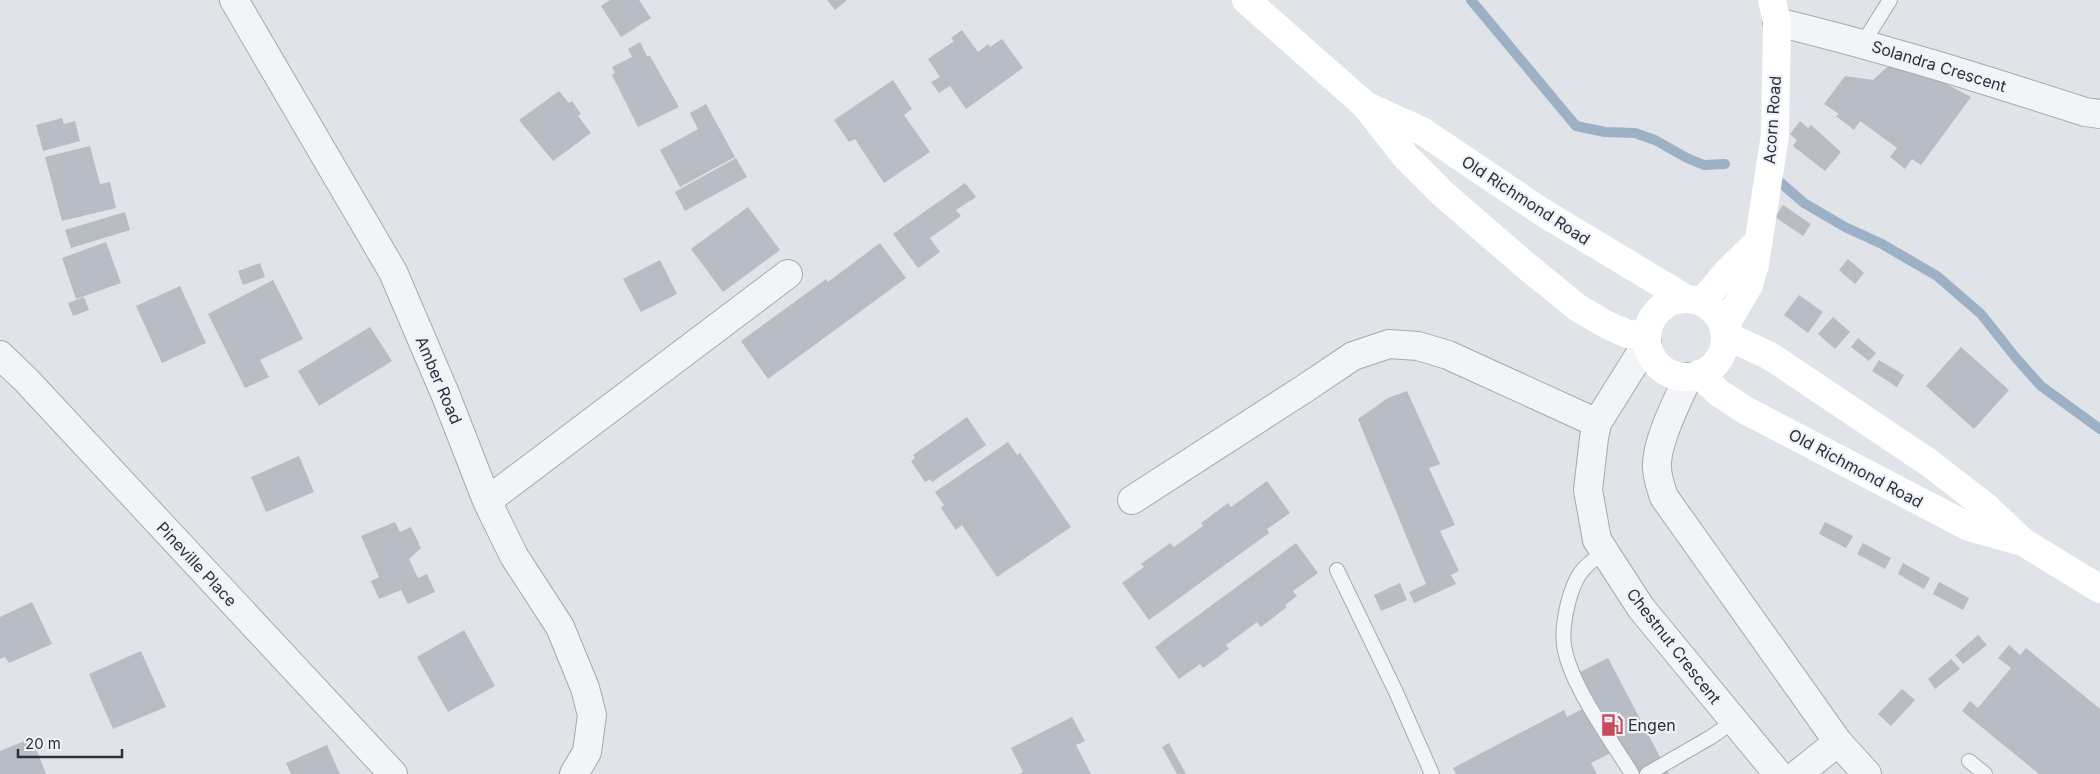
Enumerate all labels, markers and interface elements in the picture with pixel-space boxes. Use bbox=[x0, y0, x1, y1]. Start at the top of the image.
street label: Solandra Crescent bbox=[1869, 36, 2009, 96]
street label: Acorn Road bbox=[1759, 75, 1785, 165]
street label: Old Richmond Road bbox=[1458, 151, 1594, 249]
street label: Amber Road bbox=[412, 333, 466, 427]
street label: Old Richmond Road bbox=[1785, 424, 1927, 512]
street label: Pineville Place bbox=[153, 517, 241, 611]
street label: Chestnut Crescent bbox=[1623, 584, 1725, 708]
fuel station icon: Engen bbox=[1599, 712, 1625, 738]
place label: Engen bbox=[1628, 715, 1676, 735]
scale bar bbox=[18, 726, 121, 758]
text: 20 m bbox=[25, 734, 61, 753]

